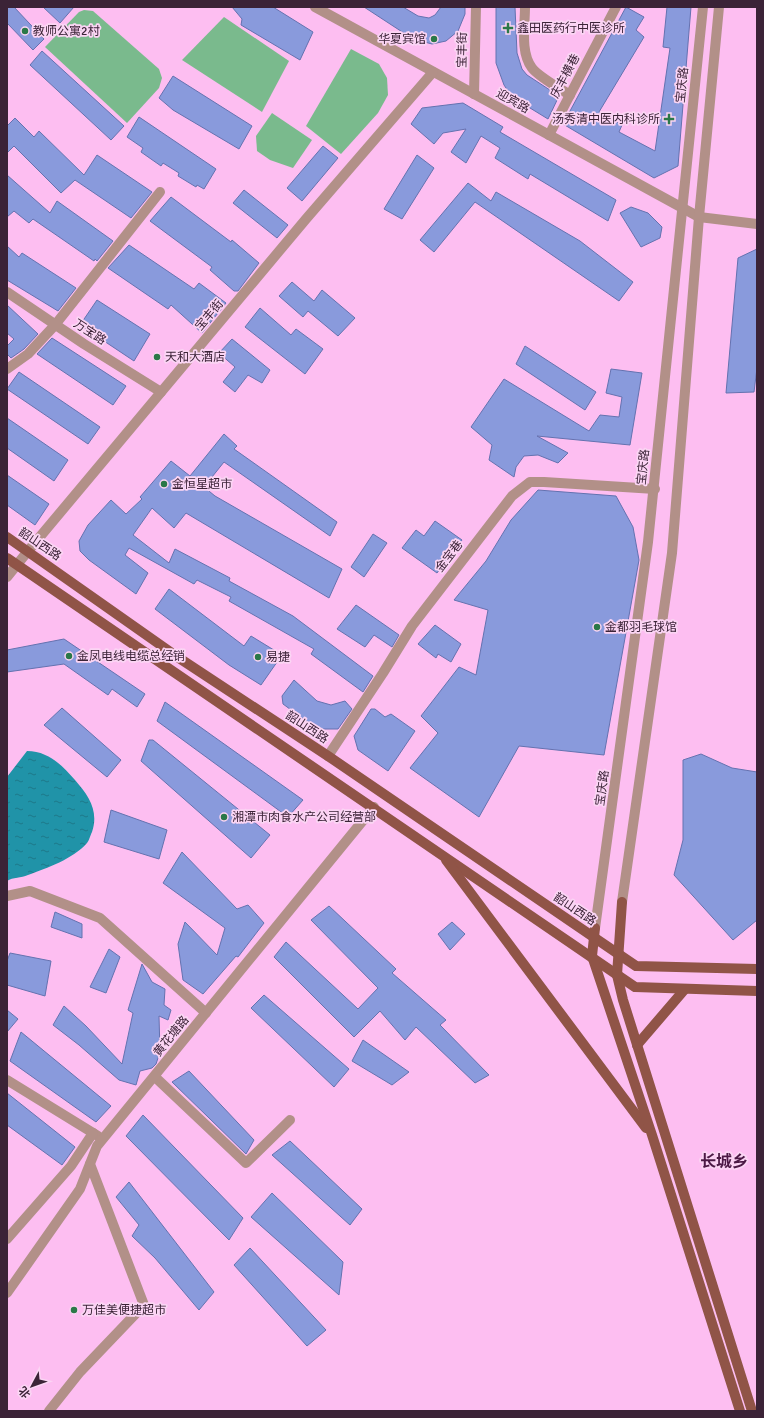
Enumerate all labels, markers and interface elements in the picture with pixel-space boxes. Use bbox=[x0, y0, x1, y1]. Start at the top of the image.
place label: 鑫田医药行中医诊所 bbox=[517, 21, 625, 36]
marker: 鑫田医药行中医诊所 bbox=[502, 22, 514, 34]
place label: 教师公寓2村 bbox=[33, 24, 100, 39]
marker: 教师公寓2村 bbox=[20, 26, 30, 36]
place label: 华夏宾馆 bbox=[378, 32, 426, 47]
street label: 宝丰街 bbox=[455, 32, 470, 68]
marker: 华夏宾馆 bbox=[429, 34, 439, 44]
street label: 庆丰横巷 bbox=[548, 52, 583, 101]
street label: 宝庆路 bbox=[673, 66, 692, 104]
street label: 迎宾路 bbox=[493, 86, 532, 117]
place label: 汤秀清中医内科诊所 bbox=[552, 112, 660, 127]
marker: 汤秀清中医内科诊所 bbox=[663, 113, 675, 125]
street label: 宝丰街 bbox=[192, 297, 227, 334]
street label: 万宝路 bbox=[71, 316, 109, 349]
place label: 天和大酒店 bbox=[165, 350, 225, 365]
marker: 天和大酒店 bbox=[152, 352, 162, 362]
street label: 宝庆路 bbox=[634, 448, 653, 486]
place label: 金恒星超市 bbox=[172, 477, 232, 492]
marker: 金恒星超市 bbox=[159, 479, 169, 489]
street label: 韶山西路 bbox=[16, 525, 64, 564]
street label: 金宝巷 bbox=[432, 538, 466, 575]
place label: 金都羽毛球馆 bbox=[605, 620, 677, 635]
marker: 金都羽毛球馆 bbox=[592, 622, 602, 632]
place label: 金凤电线电缆总经销 bbox=[77, 649, 185, 664]
place label: 易捷 bbox=[266, 650, 290, 665]
marker: 金凤电线电缆总经销 bbox=[64, 651, 74, 661]
marker: 易捷 bbox=[253, 652, 263, 662]
street label: 韶山西路 bbox=[283, 708, 331, 747]
street label: 宝庆路 bbox=[593, 769, 612, 807]
place label: 湘潭市肉食水产公司经营部 bbox=[232, 810, 376, 825]
marker: 湘潭市肉食水产公司经营部 bbox=[219, 812, 229, 822]
street label: 韶山西路 bbox=[551, 890, 599, 929]
street label: 黄花塘路 bbox=[150, 1013, 192, 1060]
district label: 长城乡 bbox=[700, 1152, 748, 1172]
place label: 万佳美便捷超市 bbox=[82, 1303, 166, 1318]
marker: 万佳美便捷超市 bbox=[69, 1305, 79, 1315]
north arrow bbox=[12, 1366, 52, 1406]
text: 北 bbox=[16, 1384, 33, 1401]

